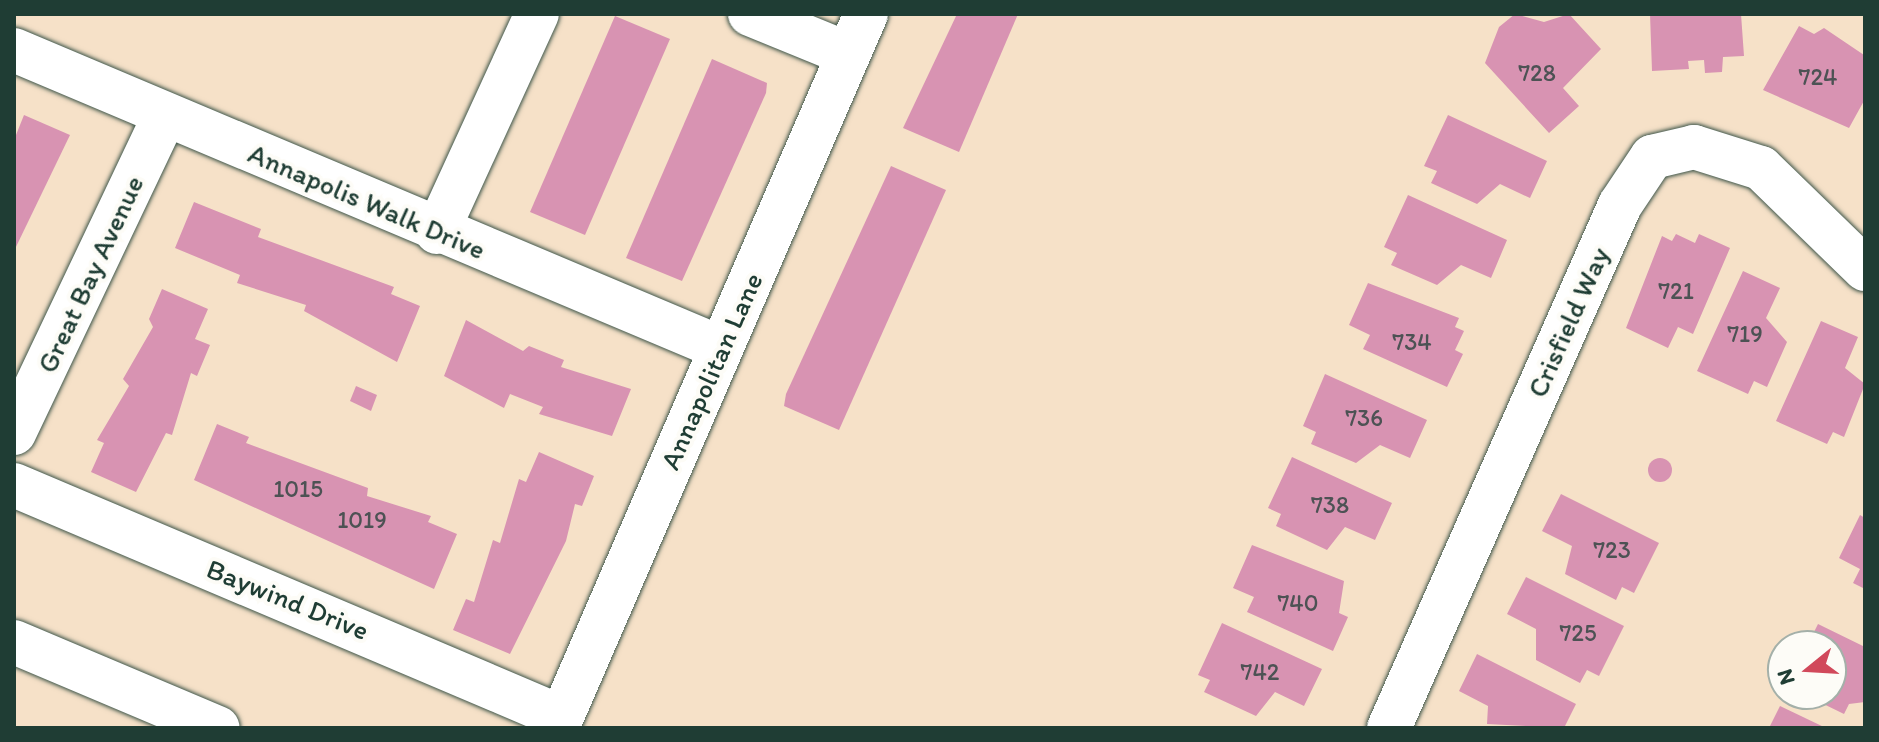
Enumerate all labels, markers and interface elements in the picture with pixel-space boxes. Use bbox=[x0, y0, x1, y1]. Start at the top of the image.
house number: 728 bbox=[1518, 59, 1556, 87]
house number: 724 bbox=[1799, 63, 1837, 91]
street label: Annapolis Walk Drive bbox=[243, 136, 491, 266]
street label: Great Bay Avenue bbox=[30, 170, 150, 378]
street label: Crisfield Way bbox=[1520, 242, 1616, 402]
street label: Annapolitan Lane bbox=[652, 267, 770, 475]
house number: 721 bbox=[1658, 277, 1694, 305]
house number: 719 bbox=[1727, 320, 1763, 348]
house number: 734 bbox=[1392, 328, 1432, 356]
house number: 736 bbox=[1345, 404, 1383, 432]
house number: 1015 bbox=[273, 475, 323, 503]
house number: 738 bbox=[1311, 491, 1349, 519]
house number: 1019 bbox=[337, 506, 387, 534]
house number: 723 bbox=[1593, 536, 1631, 564]
street label: Baywind Drive bbox=[202, 551, 374, 647]
house number: 740 bbox=[1277, 589, 1319, 617]
house number: 725 bbox=[1559, 619, 1597, 647]
north arrow bbox=[1767, 630, 1847, 710]
house number: 742 bbox=[1241, 658, 1279, 686]
text: N bbox=[1770, 666, 1801, 688]

